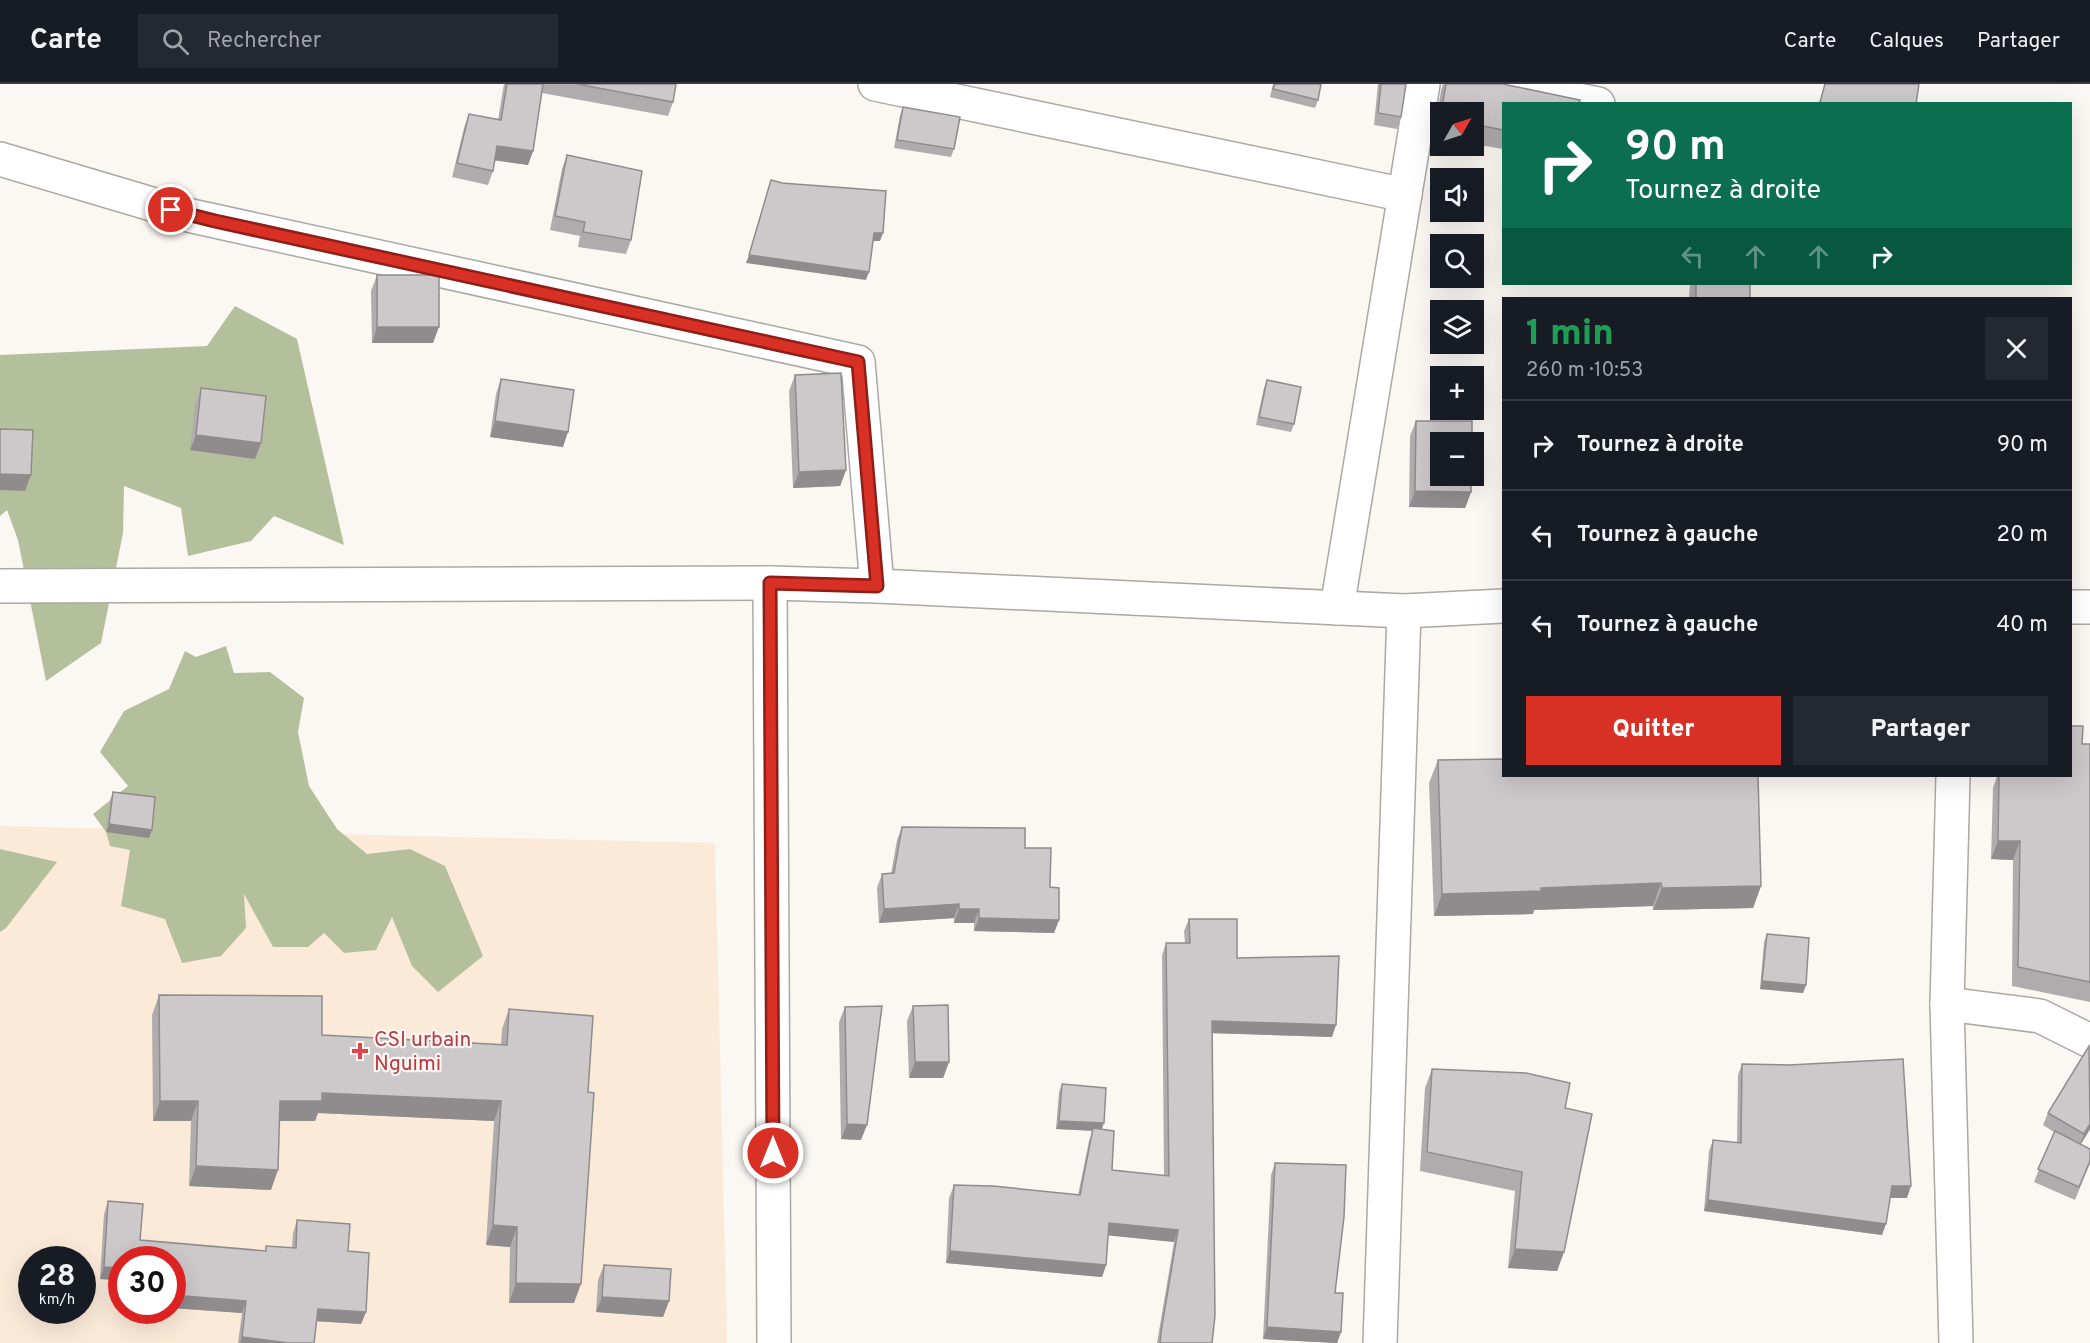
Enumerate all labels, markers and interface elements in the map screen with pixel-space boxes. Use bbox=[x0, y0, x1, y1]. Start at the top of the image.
search box bbox=[138, 14, 558, 68]
text: Carte bbox=[30, 23, 102, 59]
icon: search bbox=[159, 25, 192, 58]
text: Rechercher bbox=[207, 28, 321, 55]
text: Carte bbox=[1784, 28, 1836, 55]
text: Calques bbox=[1869, 28, 1944, 55]
text: Partager bbox=[1977, 28, 2060, 55]
north arrow bbox=[1430, 102, 1484, 156]
map controls bbox=[1430, 102, 1484, 486]
text: 90 m bbox=[1625, 122, 1726, 175]
icon: right bbox=[1526, 126, 1604, 204]
button: sound bbox=[1430, 168, 1484, 222]
text: Tournez à droite bbox=[1625, 174, 1821, 208]
pin bbox=[145, 184, 196, 235]
icon: arrive bbox=[154, 193, 187, 226]
button: search bbox=[1430, 234, 1484, 288]
icon: left bbox=[1676, 240, 1709, 273]
icon: ahead bbox=[1739, 240, 1772, 273]
icon: ahead bbox=[1802, 240, 1835, 273]
icon: right bbox=[1865, 240, 1898, 273]
button: layers bbox=[1430, 300, 1484, 354]
text: 1 min bbox=[1526, 312, 1614, 358]
button: close bbox=[1985, 317, 2048, 380]
text: 260 m · 10:53 bbox=[1526, 358, 1643, 384]
button: + bbox=[1430, 366, 1484, 420]
icon: right bbox=[1526, 429, 1559, 462]
button: − bbox=[1430, 432, 1484, 486]
text: Tournez à droite bbox=[1577, 432, 1744, 459]
text: 90 m bbox=[1997, 432, 2048, 459]
icon: left bbox=[1526, 519, 1559, 552]
text: Tournez à gauche bbox=[1577, 522, 1758, 549]
text: 20 m bbox=[1997, 522, 2048, 549]
icon: left bbox=[1526, 609, 1559, 642]
text: Tournez à gauche bbox=[1577, 612, 1758, 639]
text: 40 m bbox=[1996, 612, 2048, 639]
button: Quitter bbox=[1526, 696, 1781, 765]
button: Partager bbox=[1793, 696, 2048, 765]
place label: CSI urbain Nguimi bbox=[374, 1027, 471, 1078]
marker: CSI urbain Nguimi bbox=[351, 1042, 369, 1060]
position arrow bbox=[741, 1121, 805, 1185]
speed limit sign: 30 bbox=[108, 1246, 186, 1324]
text: 28 bbox=[38, 1259, 76, 1296]
text: km/h bbox=[39, 1291, 75, 1310]

